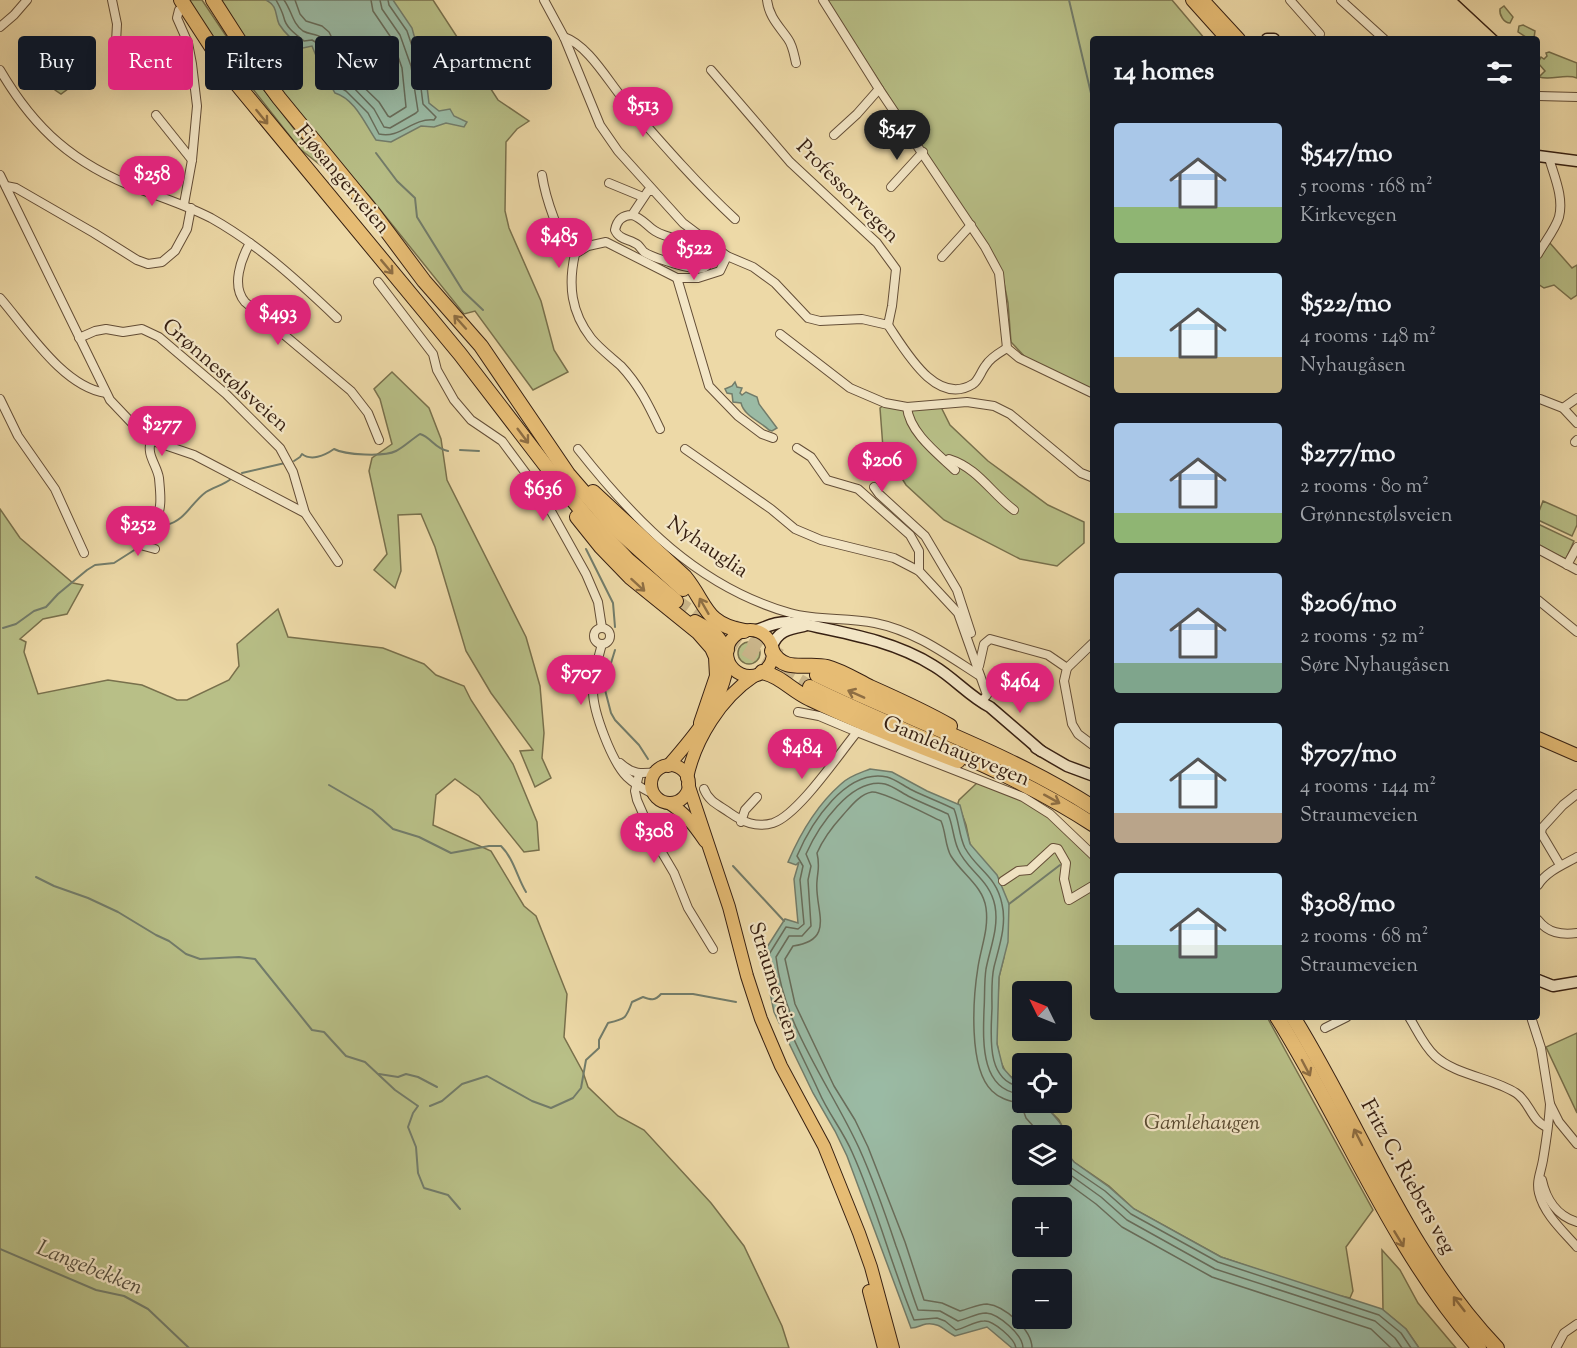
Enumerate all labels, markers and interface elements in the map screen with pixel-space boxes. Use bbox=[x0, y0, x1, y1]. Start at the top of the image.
chip: Buy bbox=[18, 36, 96, 90]
chip: Rent bbox=[108, 36, 193, 90]
chip: Filters bbox=[205, 36, 303, 90]
chip: New bbox=[315, 36, 399, 90]
chip: Apartment bbox=[411, 36, 552, 90]
text: 14 homes bbox=[1114, 54, 1214, 91]
icon: filters bbox=[1483, 56, 1516, 89]
pin: $513 bbox=[607, 87, 679, 138]
text: $513 bbox=[627, 92, 659, 121]
one-way arrow bbox=[256, 109, 269, 125]
pin: $547 bbox=[861, 110, 933, 161]
text: $547 bbox=[878, 115, 916, 144]
street label: Fjøsangerveien bbox=[287, 119, 397, 241]
street label: Professorvegen bbox=[788, 133, 906, 251]
text: $547/mo bbox=[1300, 136, 1392, 173]
icon: home bbox=[1162, 147, 1234, 219]
pin: $258 bbox=[116, 156, 188, 207]
text: $258 bbox=[134, 161, 170, 190]
text: 5 rooms · 168 m² bbox=[1300, 173, 1433, 202]
text: Kirkevegen bbox=[1300, 202, 1397, 231]
pin: $485 bbox=[523, 218, 595, 269]
text: $485 bbox=[540, 223, 578, 252]
pin: $522 bbox=[658, 230, 730, 281]
text: $522 bbox=[676, 235, 712, 264]
one-way arrow bbox=[380, 259, 394, 274]
text: $522/mo bbox=[1300, 286, 1392, 323]
pin: $493 bbox=[242, 295, 314, 346]
icon: home bbox=[1162, 297, 1234, 369]
text: $493 bbox=[259, 300, 297, 329]
street label: Grønnestølsveien bbox=[155, 312, 295, 440]
one-way arrow bbox=[453, 315, 467, 330]
text: 4 rooms · 148 m² bbox=[1300, 323, 1436, 352]
text: Nyhaugåsen bbox=[1300, 352, 1406, 381]
pin: $277 bbox=[126, 406, 198, 457]
text: $277 bbox=[142, 411, 182, 440]
one-way arrow bbox=[516, 428, 529, 444]
text: $277/mo bbox=[1300, 436, 1396, 473]
pin: $206 bbox=[846, 442, 918, 493]
text: $206 bbox=[862, 447, 902, 476]
icon: home bbox=[1162, 447, 1234, 519]
pin: $636 bbox=[507, 471, 579, 522]
text: 2 rooms · 80 m² bbox=[1300, 473, 1429, 502]
text: $636 bbox=[524, 476, 562, 505]
text: Grønnestølsveien bbox=[1300, 502, 1452, 531]
pin: $252 bbox=[102, 506, 174, 557]
street label: Nyhauglia bbox=[660, 510, 754, 586]
text: $252 bbox=[120, 511, 156, 540]
one-way arrow bbox=[631, 578, 646, 592]
text: $206/mo bbox=[1300, 586, 1397, 623]
icon: home bbox=[1162, 597, 1234, 669]
one-way arrow bbox=[698, 598, 710, 615]
text: 2 rooms · 52 m² bbox=[1300, 623, 1425, 652]
text: Søre Nyhaugåsen bbox=[1300, 652, 1450, 681]
pin: $707 bbox=[545, 655, 617, 706]
text: $707 bbox=[561, 660, 601, 689]
pin: $464 bbox=[984, 663, 1056, 714]
text: $464 bbox=[1000, 668, 1040, 697]
one-way arrow bbox=[848, 687, 866, 699]
street label: Gamlehaugvegen bbox=[878, 709, 1034, 795]
pin: $484 bbox=[766, 729, 838, 780]
text: $484 bbox=[782, 734, 822, 763]
text: $707/mo bbox=[1300, 736, 1397, 773]
icon: home bbox=[1162, 747, 1234, 819]
text: 4 rooms · 144 m² bbox=[1300, 773, 1436, 802]
one-way arrow bbox=[1043, 793, 1060, 805]
text: Straumeveien bbox=[1300, 802, 1418, 831]
pin: $308 bbox=[618, 813, 690, 864]
text: $308 bbox=[634, 818, 674, 847]
text: $308/mo bbox=[1300, 886, 1395, 923]
icon: home bbox=[1162, 897, 1234, 969]
street label: Straumeveien bbox=[740, 918, 806, 1046]
text: 2 rooms · 68 m² bbox=[1300, 923, 1428, 952]
text: Straumeveien bbox=[1300, 952, 1418, 981]
north arrow bbox=[1012, 981, 1072, 1041]
map controls bbox=[1012, 981, 1072, 1329]
button: locate bbox=[1012, 1053, 1072, 1113]
one-way arrow bbox=[1301, 1058, 1312, 1076]
street label: Fritz C. Riebers veg bbox=[1352, 1094, 1462, 1260]
park label: Gamlehaugen bbox=[1144, 1109, 1260, 1139]
button: layers bbox=[1012, 1125, 1072, 1185]
one-way arrow bbox=[1352, 1128, 1364, 1146]
button: + bbox=[1012, 1197, 1072, 1257]
one-way arrow bbox=[1394, 1230, 1406, 1247]
water label: Langebekken bbox=[31, 1233, 147, 1305]
button: − bbox=[1012, 1269, 1072, 1329]
one-way arrow bbox=[1453, 1296, 1466, 1312]

